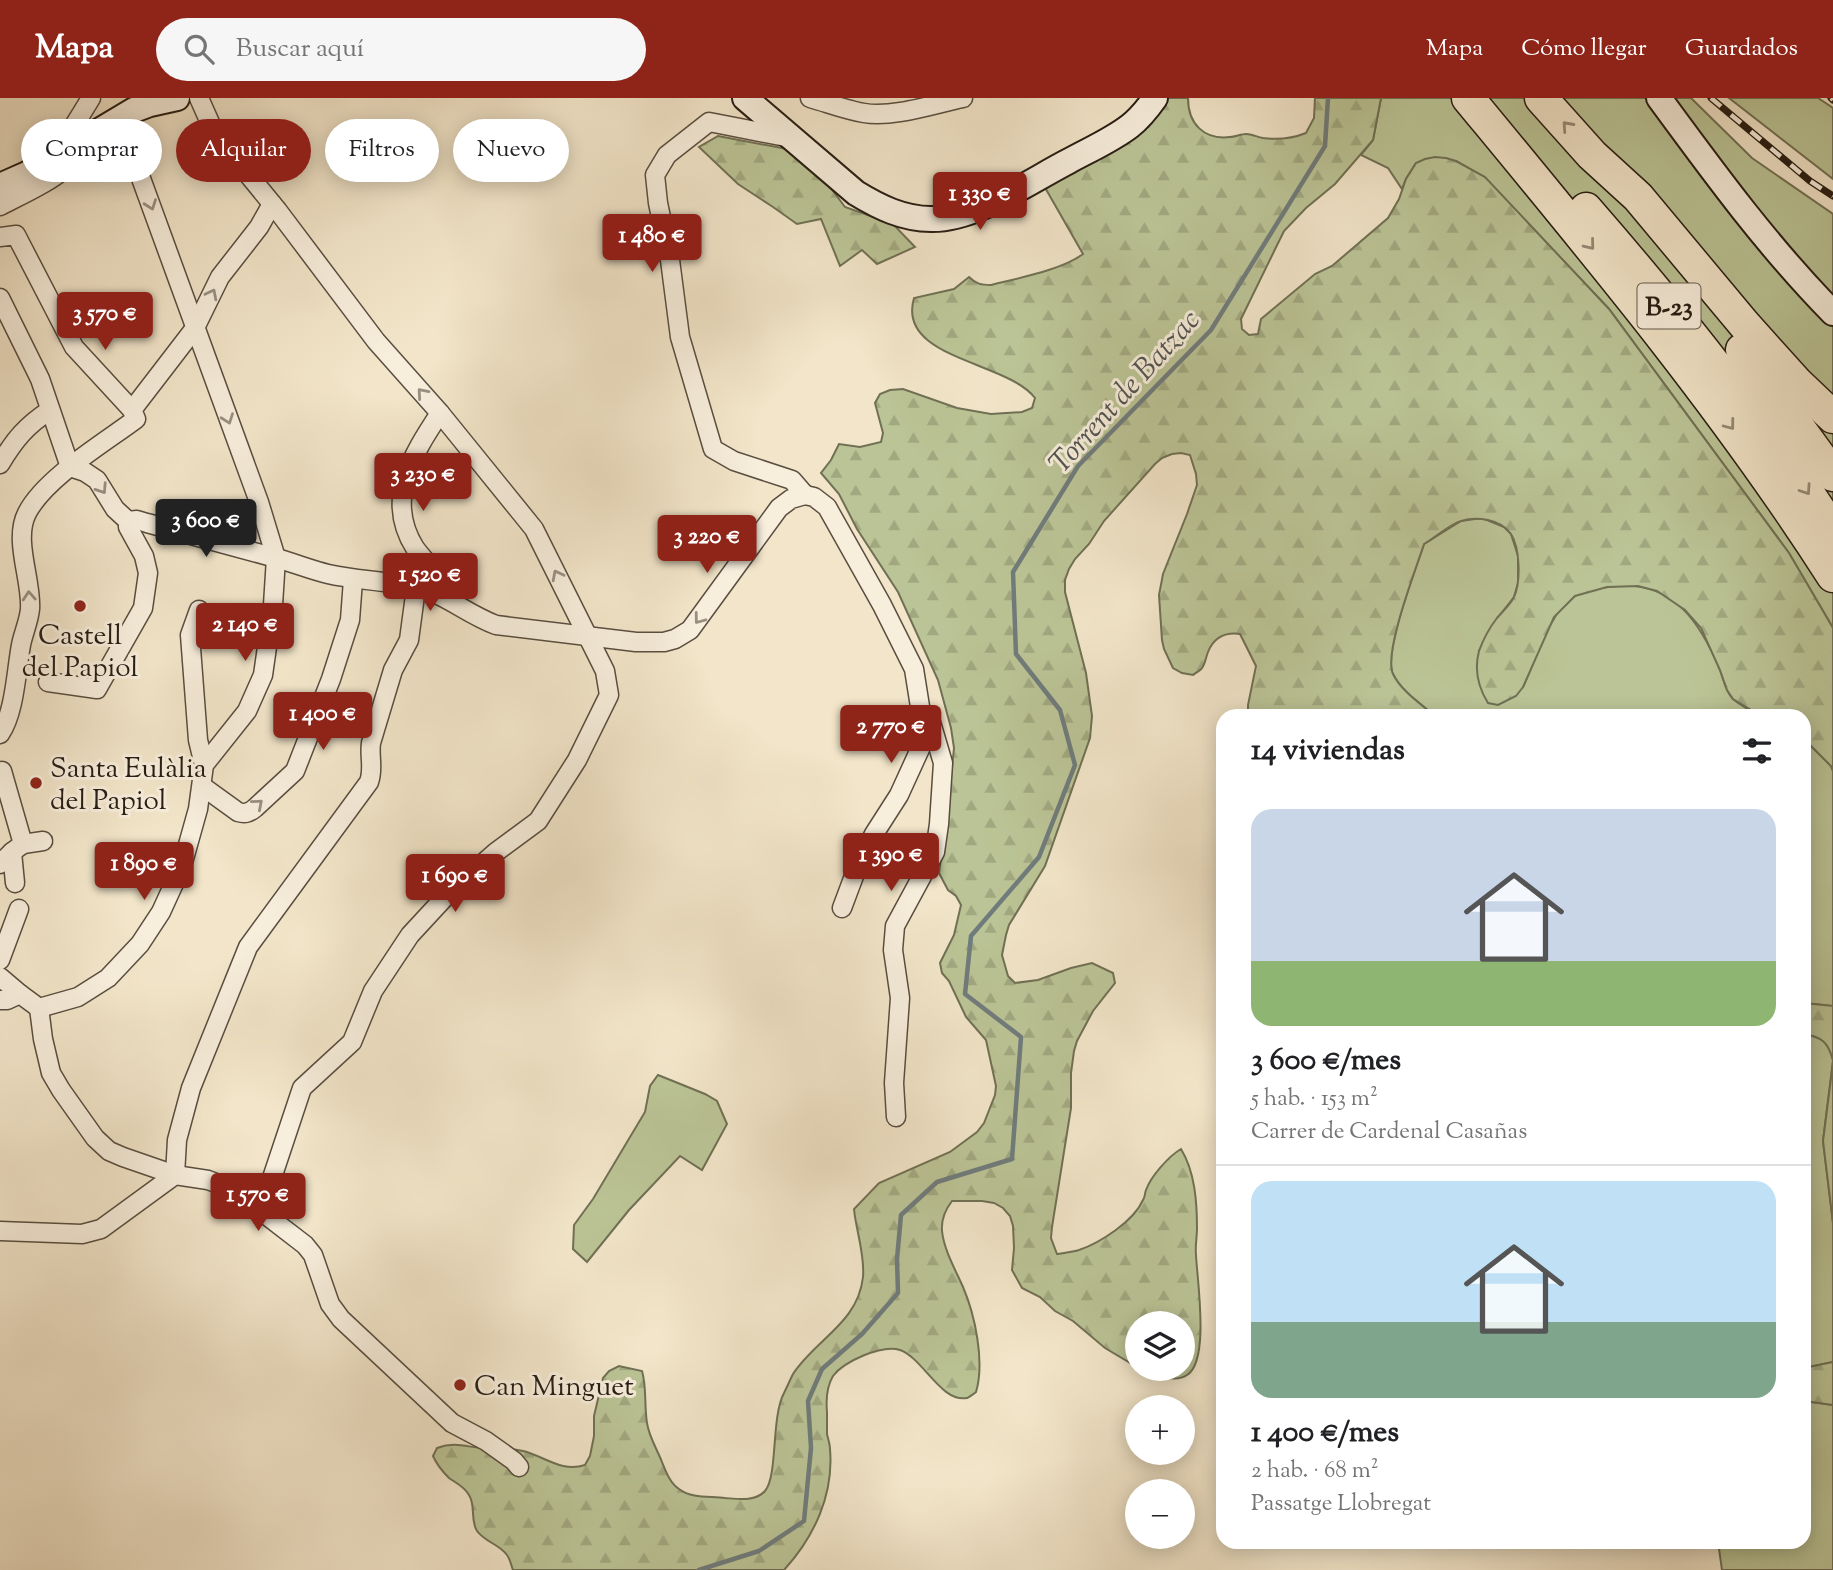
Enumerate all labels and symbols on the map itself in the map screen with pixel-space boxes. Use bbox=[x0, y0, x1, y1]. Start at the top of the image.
one-way arrow bbox=[1562, 121, 1575, 134]
pin: 1 330 € bbox=[915, 172, 1045, 232]
one-way arrow bbox=[143, 198, 157, 210]
pin: 1 480 € bbox=[587, 214, 717, 274]
one-way arrow bbox=[1581, 238, 1594, 250]
road number: B-23 bbox=[1638, 284, 1700, 328]
one-way arrow bbox=[203, 288, 217, 301]
pin: 3 570 € bbox=[40, 292, 170, 352]
water label: Torrent de Batzac bbox=[1040, 301, 1212, 485]
one-way arrow bbox=[418, 388, 430, 401]
one-way arrow bbox=[220, 412, 234, 424]
one-way arrow bbox=[1721, 417, 1734, 429]
pin: 3 230 € bbox=[358, 454, 488, 513]
one-way arrow bbox=[94, 482, 107, 495]
one-way arrow bbox=[1797, 483, 1810, 496]
pin: 3 600 € bbox=[141, 500, 271, 559]
pin: 3 220 € bbox=[642, 516, 772, 575]
pin: 1 520 € bbox=[365, 554, 495, 613]
one-way arrow bbox=[552, 570, 565, 582]
one-way arrow bbox=[22, 591, 37, 602]
marker: Castell del Papiol bbox=[72, 598, 88, 614]
pin: 2 140 € bbox=[180, 603, 310, 663]
one-way arrow bbox=[695, 611, 707, 624]
place label: Castell del Papiol bbox=[22, 617, 138, 689]
pin: 1 400 € bbox=[258, 692, 388, 752]
pin: 2 770 € bbox=[826, 706, 956, 765]
place label: Santa Eulàlia del Papiol bbox=[50, 750, 207, 822]
marker: Santa Eulàlia del Papiol bbox=[28, 775, 44, 791]
one-way arrow bbox=[250, 800, 263, 812]
pin: 1 390 € bbox=[826, 834, 956, 893]
pin: 1 890 € bbox=[79, 842, 209, 902]
pin: 1 690 € bbox=[390, 854, 520, 914]
pin: 1 570 € bbox=[193, 1174, 323, 1233]
place label: Can Minguet bbox=[474, 1368, 634, 1408]
marker: Can Minguet bbox=[452, 1377, 468, 1393]

